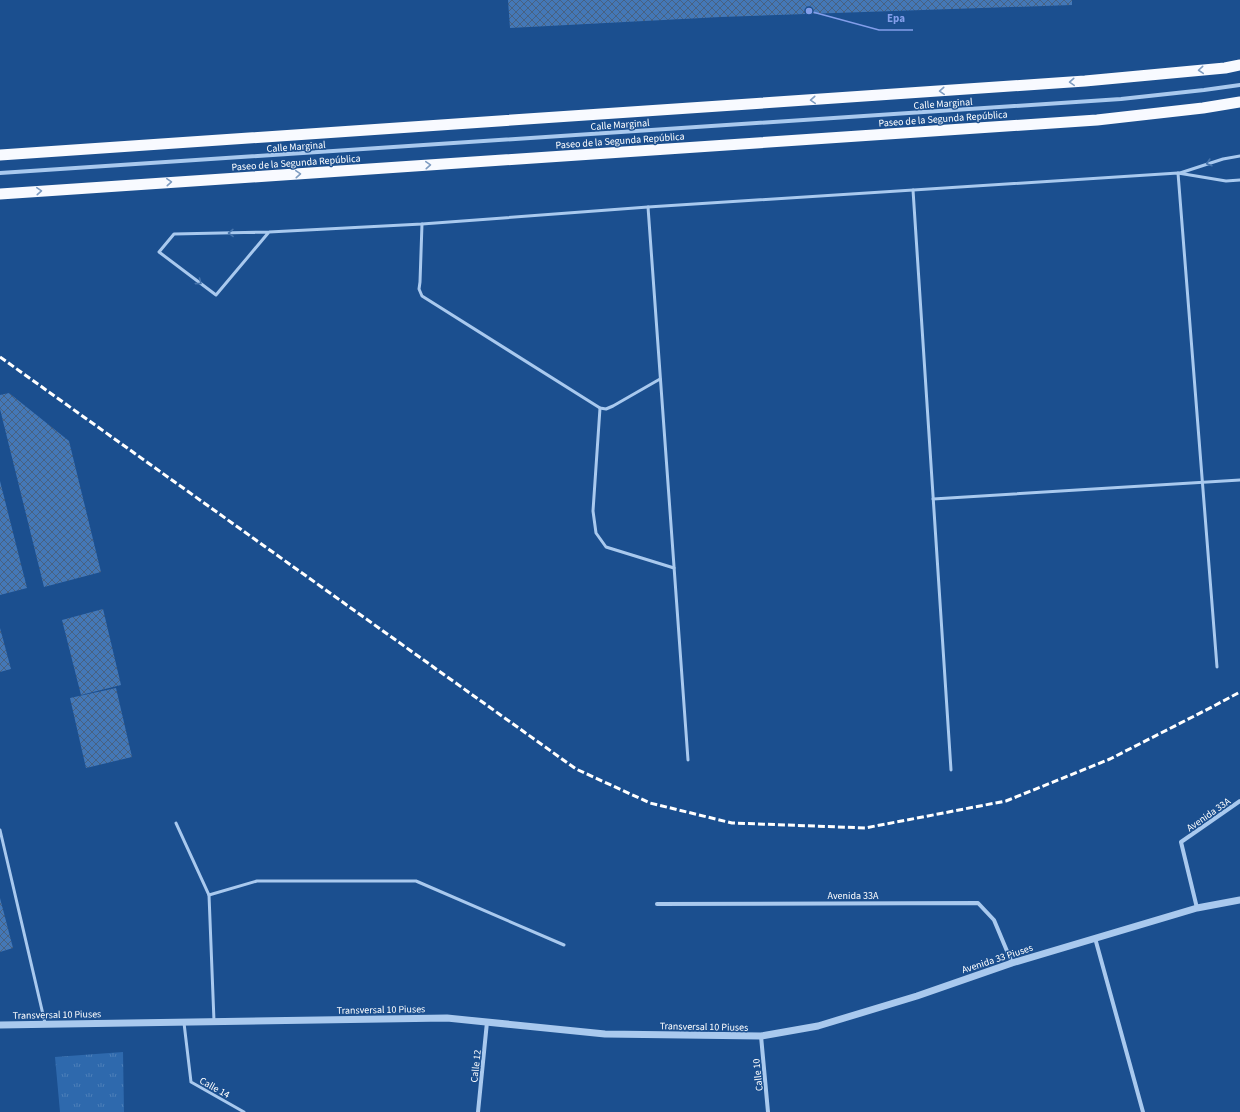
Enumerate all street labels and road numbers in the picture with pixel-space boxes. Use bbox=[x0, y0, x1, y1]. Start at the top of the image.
street label: Calle Marginal bbox=[913, 95, 973, 113]
street label: Paseo de la Segunda República bbox=[878, 108, 1008, 130]
street label: Calle Marginal bbox=[590, 116, 650, 134]
street label: Paseo de la Segunda República bbox=[555, 130, 685, 152]
street label: Calle Marginal bbox=[266, 138, 326, 156]
street label: Paseo de la Segunda República bbox=[231, 152, 361, 174]
street label: Avenida 33A bbox=[1184, 794, 1234, 835]
street label: Avenida 33A bbox=[828, 889, 879, 903]
street label: Avenida 33 Piuses bbox=[960, 941, 1035, 977]
street label: Transversal 10 Piuses bbox=[337, 1002, 425, 1018]
street label: Transversal 10 Piuses bbox=[13, 1007, 101, 1023]
street label: Transversal 10 Piuses bbox=[660, 1019, 748, 1035]
street label: Calle 12 bbox=[467, 1049, 485, 1083]
street label: Calle 10 bbox=[749, 1058, 767, 1092]
street label: Calle 14 bbox=[197, 1074, 232, 1102]

